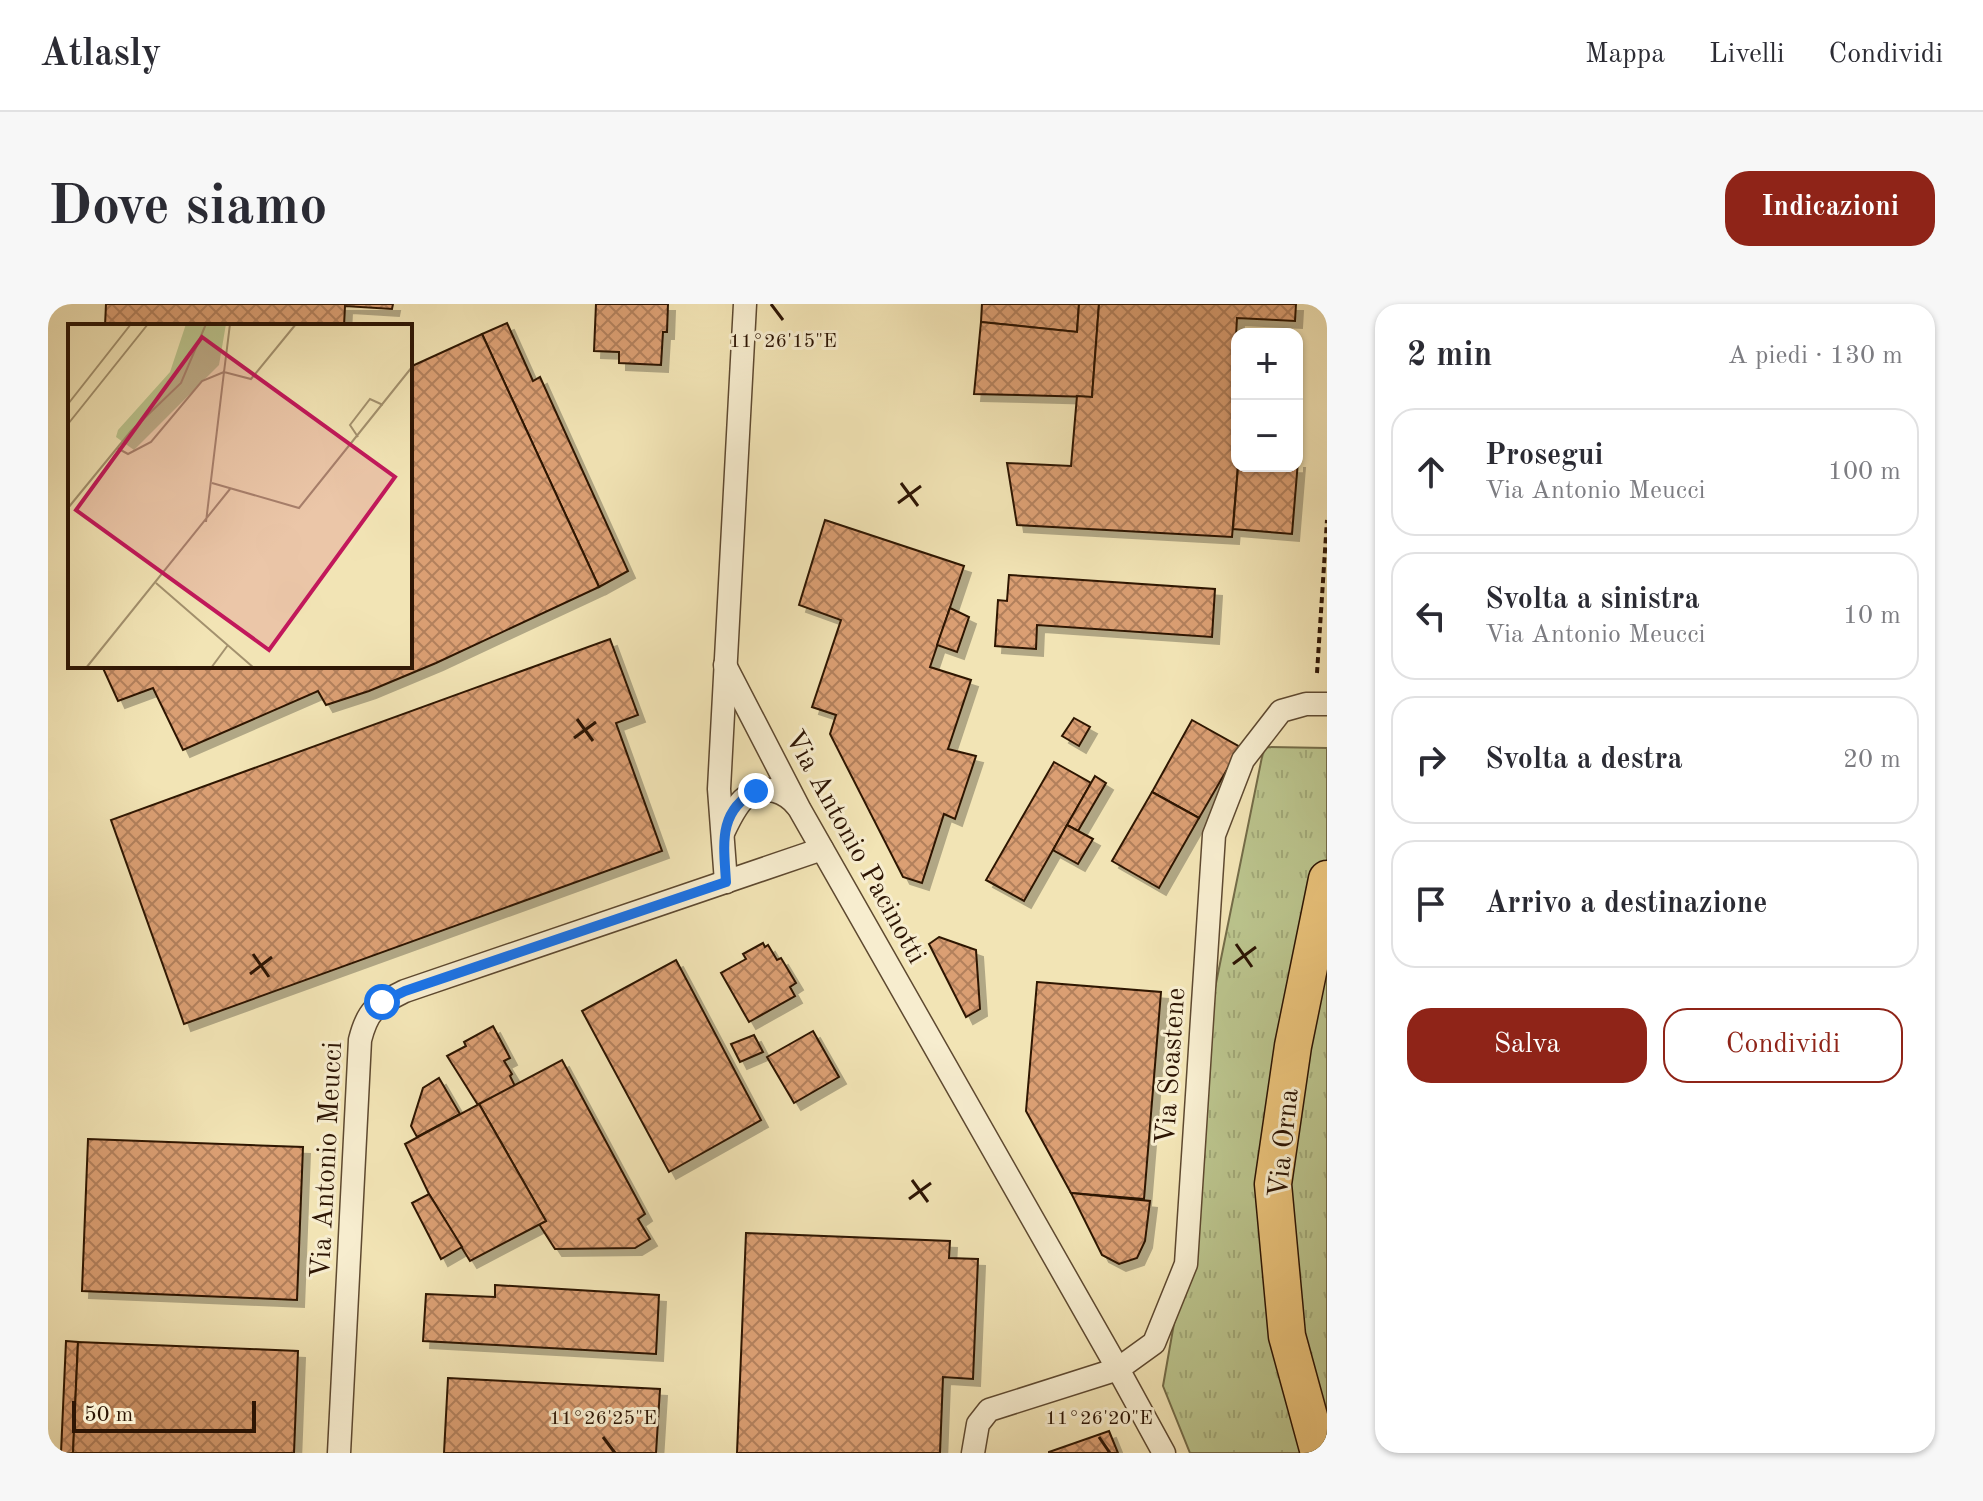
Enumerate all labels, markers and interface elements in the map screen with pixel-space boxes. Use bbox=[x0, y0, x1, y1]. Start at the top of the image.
text: Atlasly bbox=[40, 36, 161, 74]
text: Mappa bbox=[1585, 41, 1665, 69]
text: Livelli bbox=[1709, 41, 1784, 69]
text: Condividi bbox=[1828, 41, 1943, 69]
button: Indicazioni bbox=[1725, 171, 1935, 246]
text: Dove siamo bbox=[48, 180, 327, 236]
inset map bbox=[68, 324, 412, 668]
map controls bbox=[1231, 328, 1303, 472]
button: + bbox=[1231, 328, 1303, 400]
text: 11°26'15"E bbox=[729, 332, 837, 352]
text: 2 min bbox=[1407, 339, 1492, 373]
text: A piedi · 130 m bbox=[1728, 343, 1903, 369]
button: − bbox=[1231, 400, 1303, 472]
text: Prosegui bbox=[1485, 441, 1603, 471]
icon: ahead bbox=[1409, 450, 1453, 494]
text: 100 m bbox=[1828, 459, 1901, 485]
text: Via Antonio Meucci bbox=[1485, 478, 1706, 504]
text: Svolta a sinistra bbox=[1485, 585, 1700, 615]
icon: left bbox=[1409, 594, 1453, 638]
text: 10 m bbox=[1843, 603, 1901, 629]
text: Via Antonio Meucci bbox=[1485, 622, 1706, 648]
street label: Via Antonio Pacinotti bbox=[779, 726, 930, 969]
icon: right bbox=[1409, 738, 1453, 782]
text: Svolta a destra bbox=[1485, 745, 1683, 775]
text: 20 m bbox=[1843, 747, 1901, 773]
route end bbox=[738, 773, 774, 809]
icon: arrive bbox=[1409, 882, 1453, 926]
text: Arrivo a destinazione bbox=[1485, 889, 1767, 919]
route start bbox=[364, 984, 400, 1020]
street label: Via Soastene bbox=[1153, 987, 1191, 1146]
button: Salva bbox=[1407, 1008, 1647, 1083]
button: Condividi bbox=[1663, 1008, 1903, 1083]
street label: Via Antonio Meucci bbox=[308, 1041, 348, 1279]
street label: Via Orna bbox=[1265, 1087, 1305, 1199]
scale bar bbox=[72, 1397, 256, 1433]
text: 50 m bbox=[84, 1404, 133, 1426]
text: 11°26'25"E bbox=[549, 1409, 657, 1429]
text: 11°26'20"E bbox=[1045, 1409, 1153, 1429]

